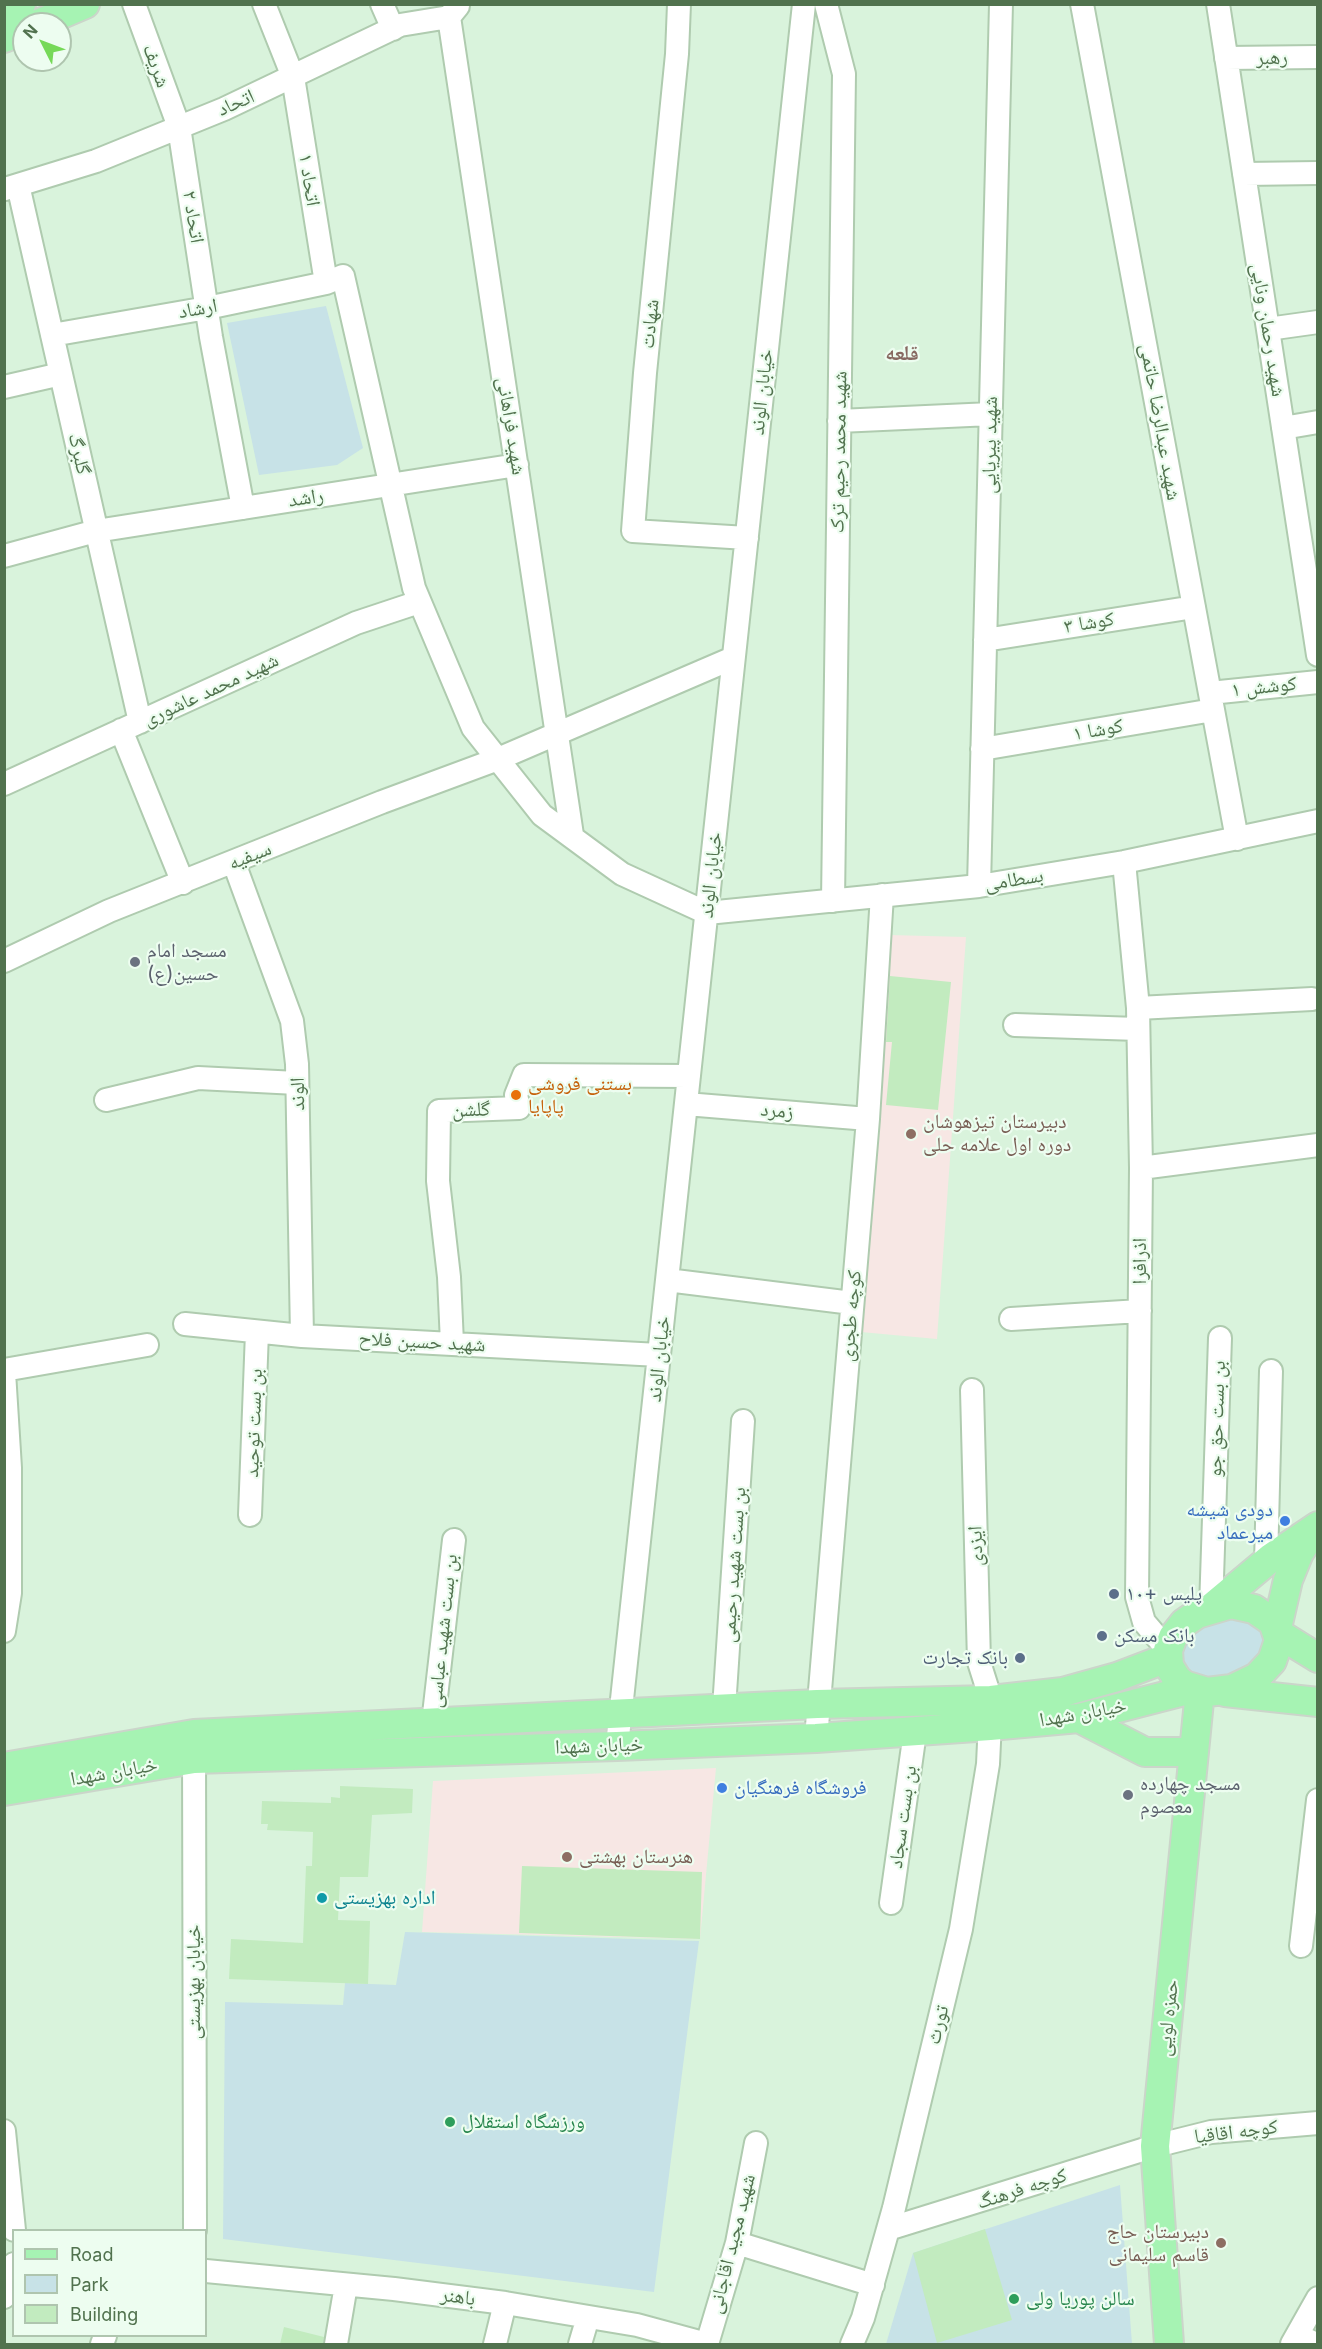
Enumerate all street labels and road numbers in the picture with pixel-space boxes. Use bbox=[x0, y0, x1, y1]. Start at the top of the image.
street label: شریف bbox=[137, 41, 175, 91]
street label: رهبر bbox=[1256, 46, 1288, 70]
street label: اتحاد bbox=[214, 84, 258, 122]
street label: اتحاد ۱ bbox=[293, 152, 325, 208]
street label: اتحاد ۲ bbox=[177, 189, 209, 245]
street label: شهید رحمان ونایی bbox=[1246, 262, 1290, 398]
street label: ارشاد bbox=[177, 294, 219, 324]
street label: شهادت bbox=[635, 298, 665, 350]
street label: شهید عبدالرضا حاتمی bbox=[1134, 342, 1186, 502]
street label: خیابان الوند bbox=[746, 348, 778, 436]
street label: شهید محمد رحیم ترک bbox=[826, 371, 852, 533]
street label: شهید فراهانی bbox=[491, 375, 531, 477]
street label: شهید پیریایی bbox=[977, 396, 1003, 494]
street label: گلبرگ bbox=[63, 431, 95, 477]
street label: راشد bbox=[287, 483, 325, 513]
street label: کوشا ۳ bbox=[1062, 607, 1116, 639]
street label: شهید محمد عاشوری bbox=[139, 648, 283, 732]
street label: کوشش ۱ bbox=[1230, 672, 1298, 702]
street label: کوشا ۱ bbox=[1071, 714, 1125, 746]
street label: خیابان الوند bbox=[695, 831, 727, 919]
street label: سیفیه bbox=[225, 837, 275, 875]
street label: بسطامی bbox=[983, 864, 1045, 896]
street label: الوند bbox=[286, 1077, 310, 1111]
street label: گلشن bbox=[452, 1097, 490, 1123]
street label: زمرد bbox=[759, 1098, 795, 1124]
street label: اذرافرا bbox=[1128, 1238, 1152, 1284]
street label: کوچه طجری bbox=[835, 1269, 867, 1363]
street label: خیابان الوند bbox=[643, 1315, 675, 1403]
street label: شهید حسین فلاح bbox=[358, 1327, 486, 1357]
street label: بن بست حق جو bbox=[1203, 1360, 1231, 1478]
street label: بن بست توحید bbox=[240, 1368, 268, 1478]
street label: بن بست شهید رحیمی bbox=[717, 1486, 751, 1644]
street label: ایزدی bbox=[963, 1525, 989, 1567]
street label: بن بست شهید عباسی bbox=[423, 1553, 463, 1709]
street label: خیابان شهدا bbox=[1038, 1694, 1128, 1732]
street label: خیابان شهدا bbox=[555, 1732, 643, 1760]
street label: خیابان شهدا bbox=[69, 1753, 159, 1791]
street label: بن بست سجاد bbox=[884, 1764, 922, 1870]
street label: خیابان بهزیستی bbox=[182, 1924, 206, 2040]
street label: حمزه لویی bbox=[1152, 1978, 1184, 2058]
street label: تورث bbox=[922, 2003, 954, 2047]
street label: کوچه اقاقیا bbox=[1193, 2115, 1279, 2149]
street label: کوچه فرهنگ bbox=[974, 2163, 1070, 2215]
street label: شهید مجید اقاجانی bbox=[703, 2172, 761, 2316]
street label: باهنر bbox=[439, 2283, 477, 2311]

